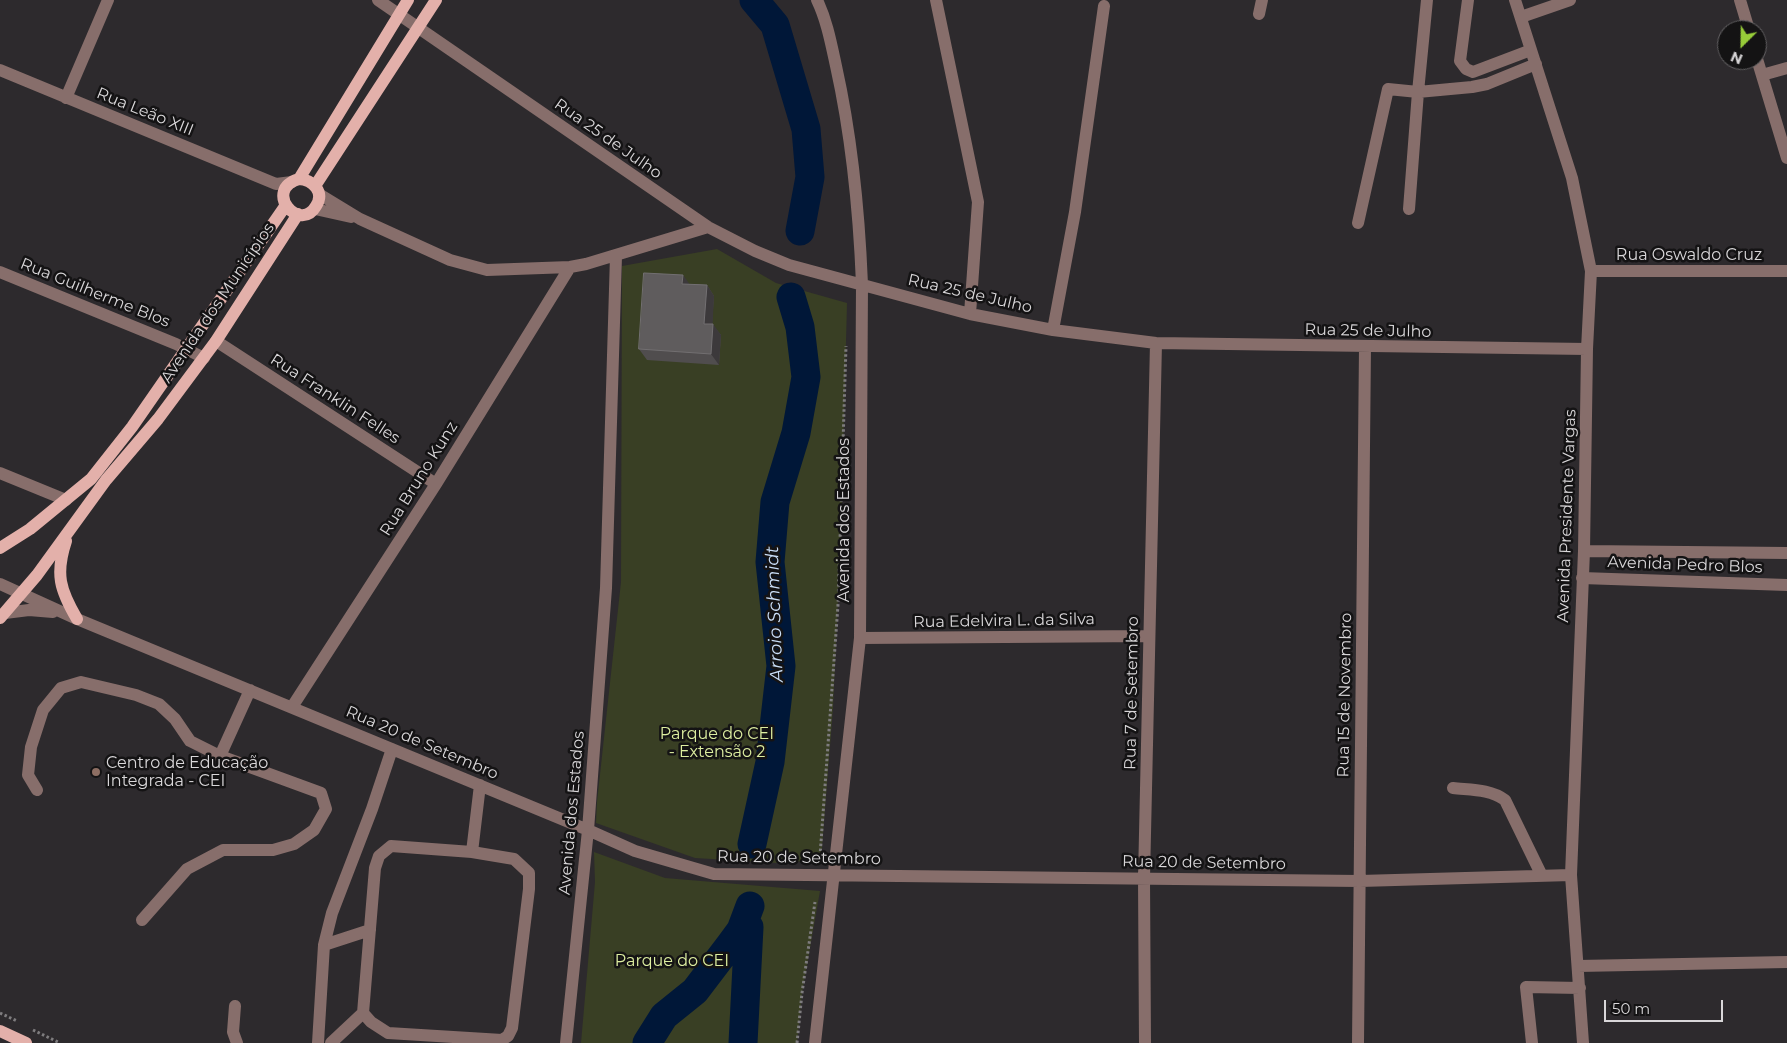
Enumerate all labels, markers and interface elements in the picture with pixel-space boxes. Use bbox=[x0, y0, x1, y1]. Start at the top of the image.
north arrow bbox=[1717, 20, 1767, 70]
text: N bbox=[1728, 47, 1745, 68]
street label: Rua Leão XIII bbox=[94, 84, 196, 140]
street label: Rua 25 de Julho bbox=[551, 95, 665, 183]
street label: Avenida dos Municípios bbox=[157, 219, 279, 387]
street label: Rua Oswaldo Cruz bbox=[1616, 245, 1762, 265]
street label: Rua Guilherme Blos bbox=[17, 254, 173, 332]
street label: Rua 25 de Julho bbox=[906, 270, 1034, 318]
street label: Rua 25 de Julho bbox=[1304, 320, 1432, 342]
street label: Rua Franklin Felles bbox=[267, 350, 403, 448]
street label: Avenida Presidente Vargas bbox=[1554, 409, 1580, 623]
street label: Rua Bruno Kunz bbox=[376, 418, 462, 540]
street label: Avenida dos Estados bbox=[834, 438, 854, 602]
water label: Arroio Schmidt bbox=[762, 546, 788, 682]
street label: Avenida Pedro Blos bbox=[1607, 553, 1763, 577]
street label: Rua Edelvira L. da Silva bbox=[913, 610, 1095, 632]
street label: Rua 15 de Novembro bbox=[1334, 613, 1356, 777]
street label: Rua 7 de Setembro bbox=[1121, 616, 1143, 770]
street label: Rua 20 de Setembro bbox=[343, 702, 501, 784]
park label: Parque do CEI - Extensão 2 bbox=[660, 724, 774, 762]
street label: Avenida dos Estados bbox=[555, 730, 589, 896]
place label: Centro de Educação Integrada - CEI bbox=[106, 753, 268, 791]
marker: Centro de Educação Integrada - CEI bbox=[90, 766, 102, 778]
street label: Rua 20 de Setembro bbox=[717, 847, 881, 869]
street label: Rua 20 de Setembro bbox=[1122, 852, 1286, 874]
park label: Parque do CEI bbox=[615, 951, 729, 971]
scale bar bbox=[1607, 990, 1726, 1022]
text: 50 m bbox=[1612, 999, 1650, 1018]

